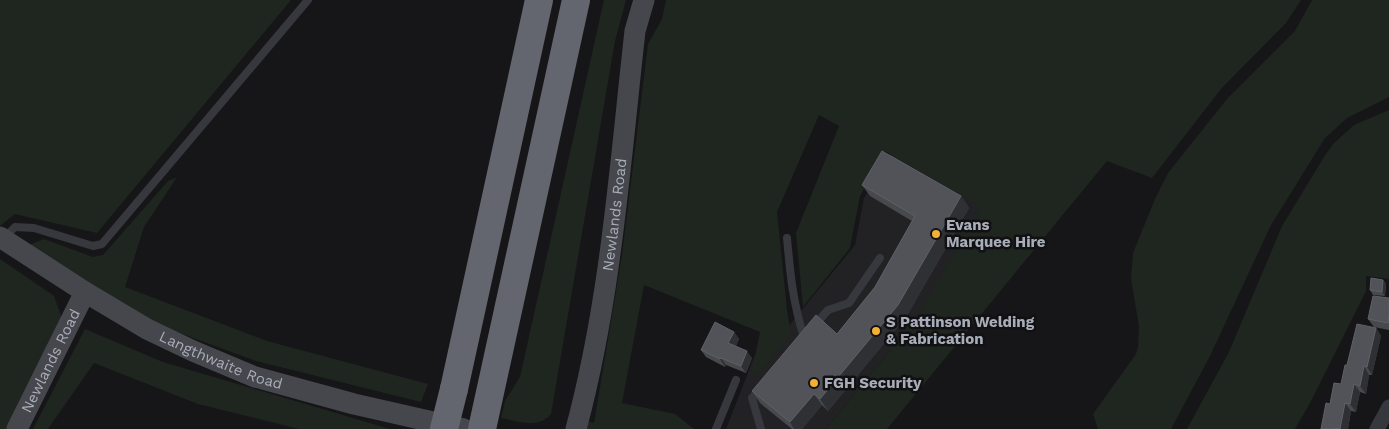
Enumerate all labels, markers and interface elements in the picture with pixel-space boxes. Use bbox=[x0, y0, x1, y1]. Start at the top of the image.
street label: Newlands Road bbox=[599, 157, 630, 272]
place label: Evans Marquee Hire bbox=[946, 216, 1046, 251]
marker: Evans Marquee Hire bbox=[930, 228, 942, 240]
street label: Newlands Road bbox=[18, 306, 84, 416]
place label: S Pattinson Welding & Fabrication bbox=[886, 313, 1035, 348]
marker: S Pattinson Welding & Fabrication bbox=[870, 325, 882, 337]
street label: Langthwaite Road bbox=[156, 327, 285, 393]
place label: FGH Security bbox=[824, 374, 922, 392]
marker: FGH Security bbox=[808, 377, 820, 389]

